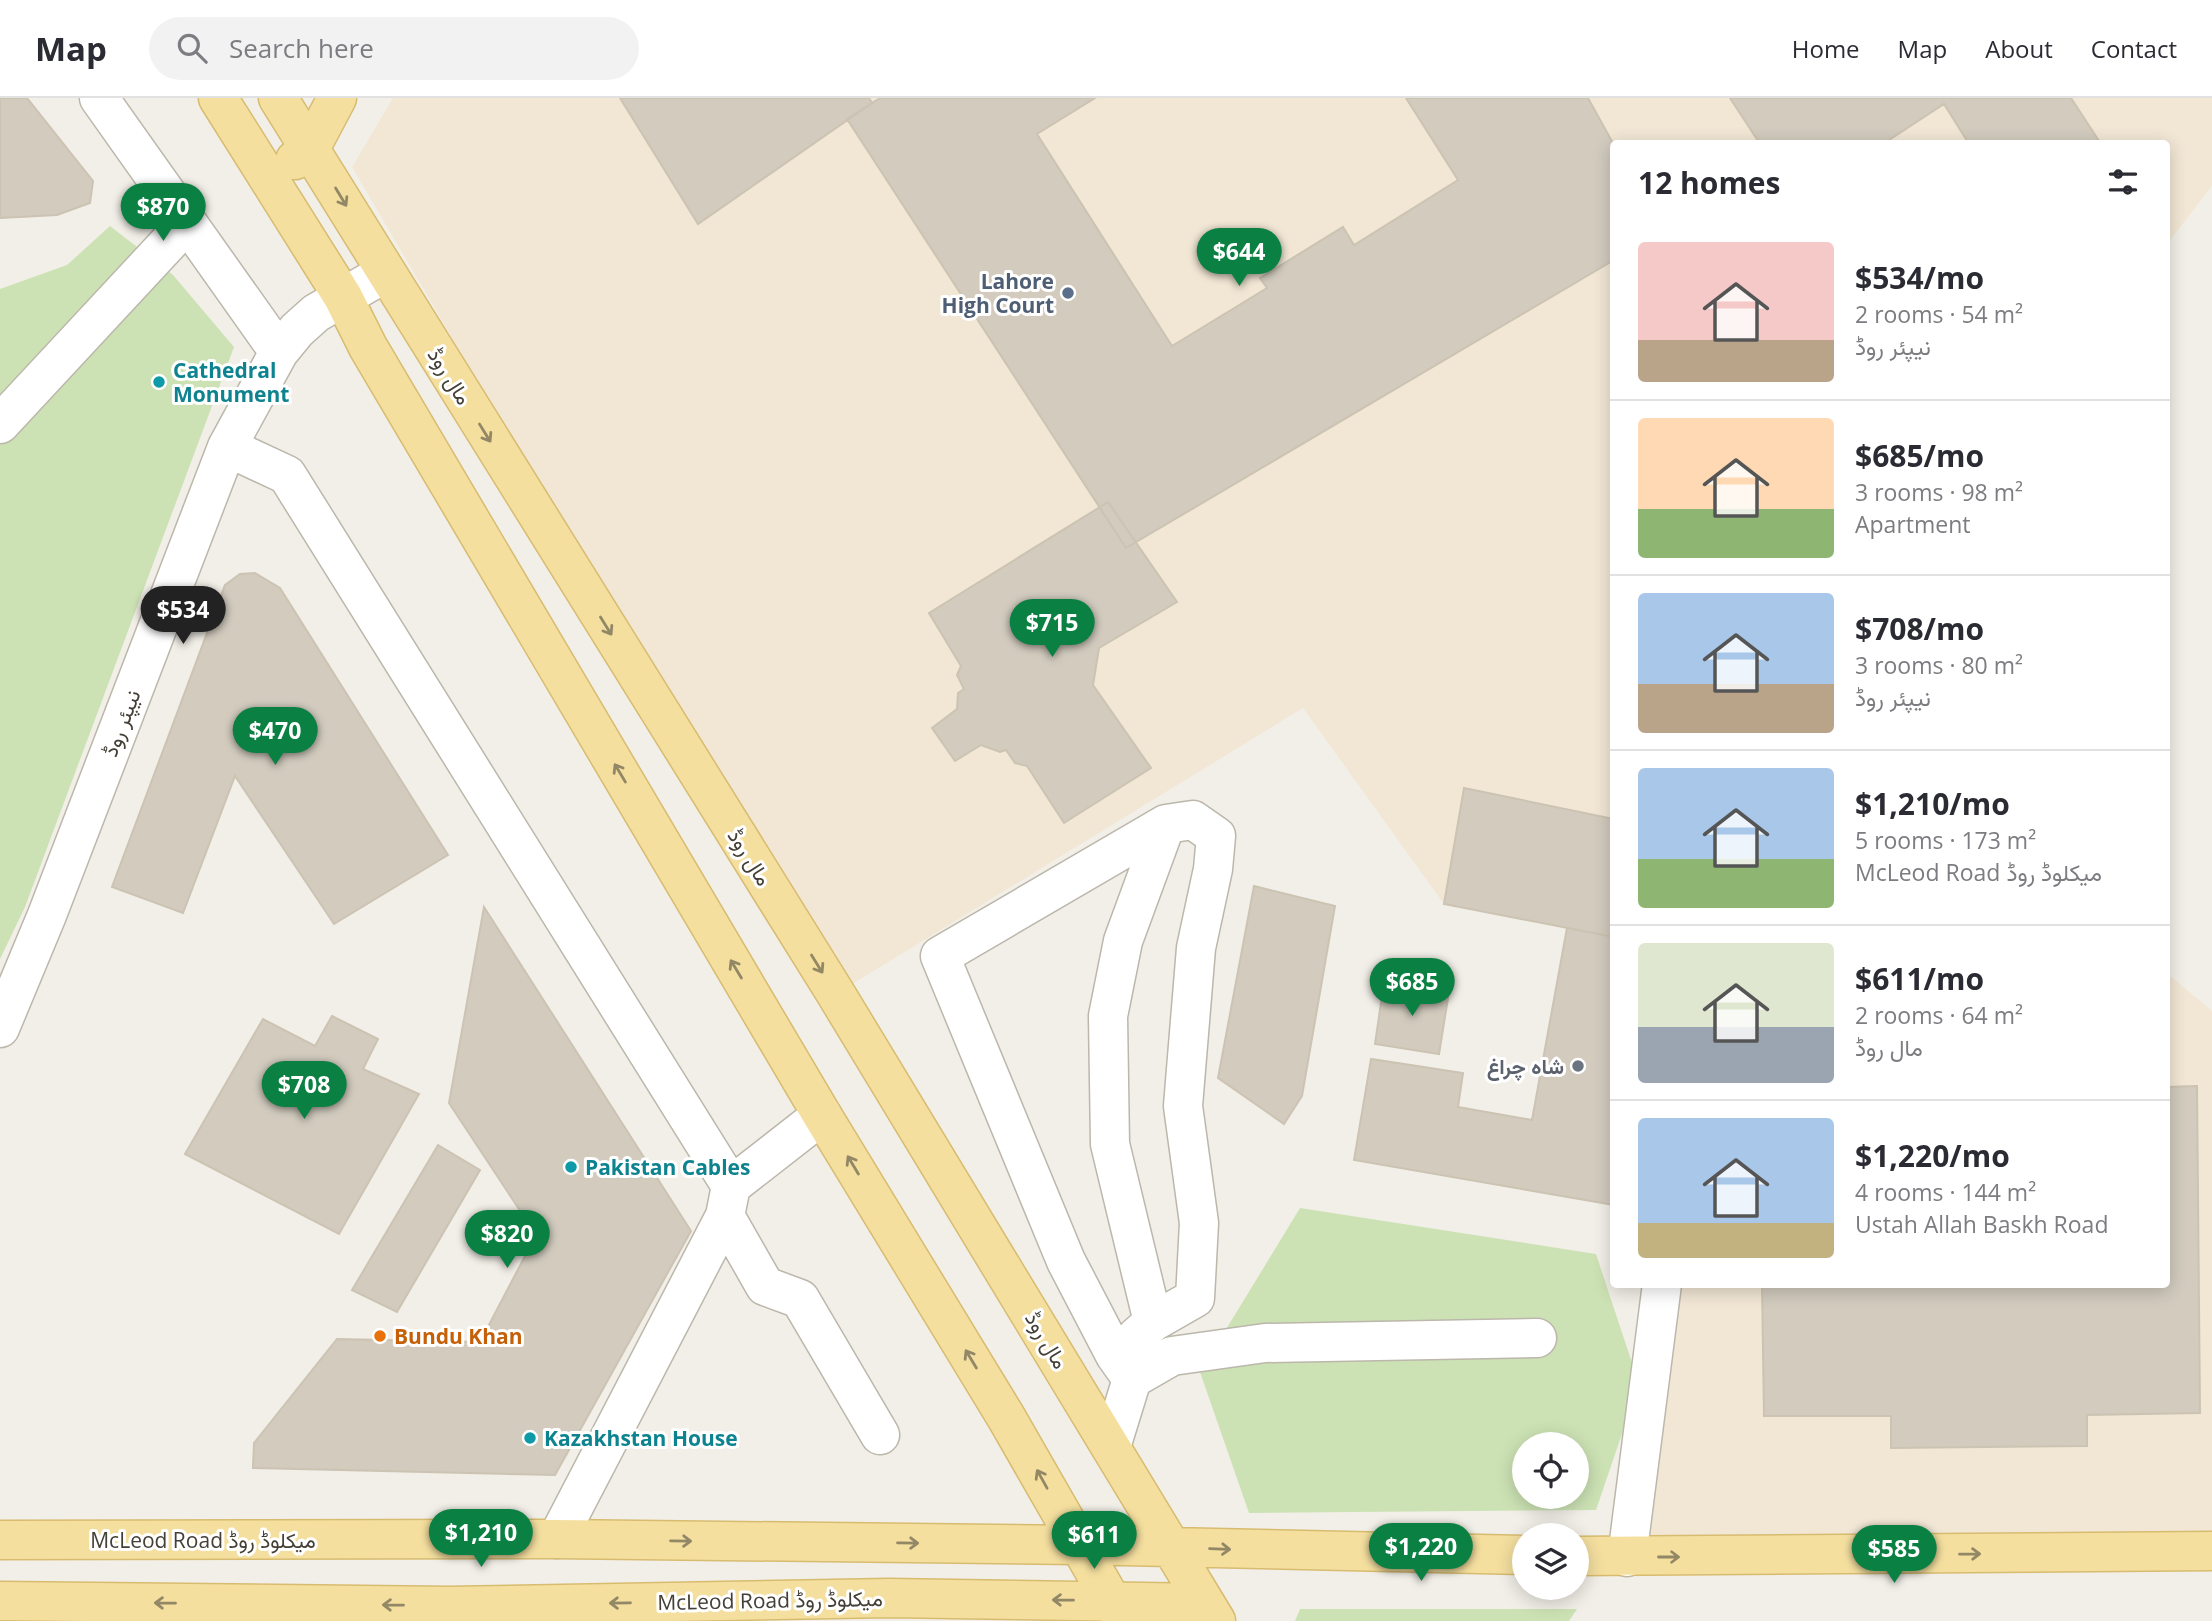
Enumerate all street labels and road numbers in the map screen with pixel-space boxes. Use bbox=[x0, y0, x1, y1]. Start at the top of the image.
street label: مال روڈ bbox=[422, 342, 478, 410]
street label: نیپئر روڈ bbox=[96, 686, 147, 761]
street label: مال روڈ bbox=[722, 823, 778, 891]
street label: مال روڈ bbox=[1019, 1306, 1075, 1374]
street label: McLeod Road میکلوڈ روڈ bbox=[90, 1526, 316, 1554]
street label: McLeod Road میکلوڈ روڈ bbox=[657, 1584, 883, 1616]

